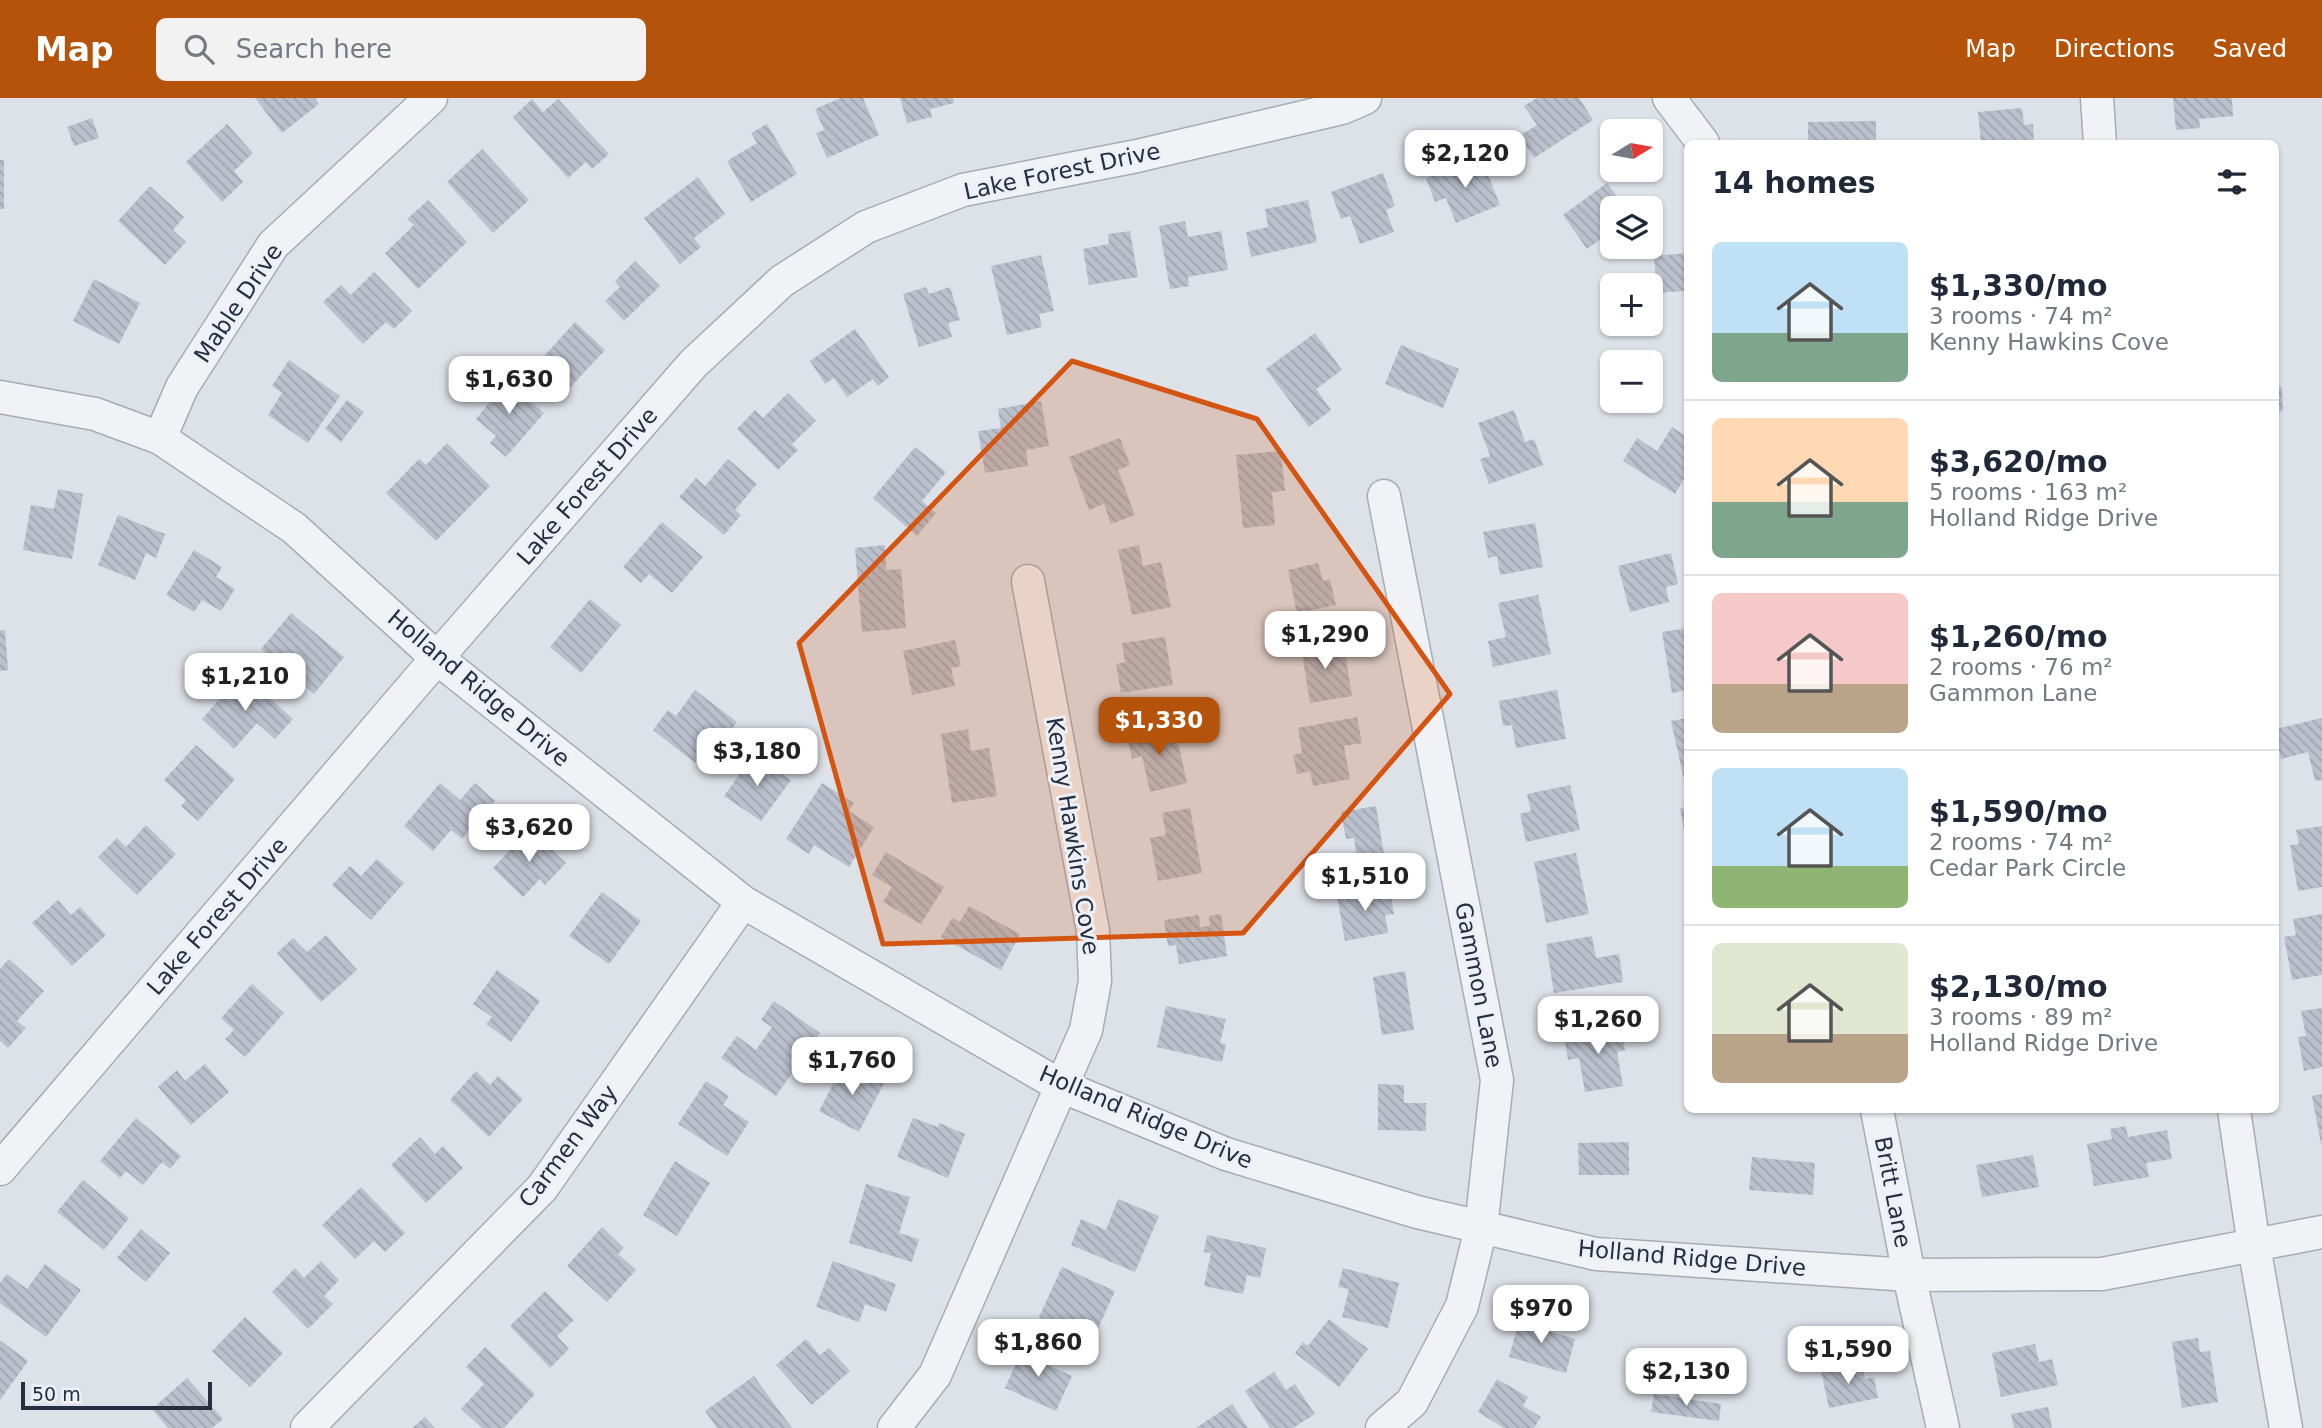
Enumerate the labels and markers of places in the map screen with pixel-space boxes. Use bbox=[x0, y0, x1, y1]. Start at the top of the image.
pin: $2,120 bbox=[1408, 130, 1522, 190]
pin: $1,630 bbox=[452, 356, 566, 416]
pin: $1,290 bbox=[1268, 612, 1382, 671]
pin: $1,210 bbox=[188, 654, 302, 713]
pin: $1,330 bbox=[1102, 698, 1216, 757]
pin: $3,180 bbox=[700, 728, 814, 788]
pin: $3,620 bbox=[472, 804, 586, 864]
pin: $1,510 bbox=[1308, 854, 1422, 913]
pin: $1,260 bbox=[1541, 996, 1655, 1056]
pin: $1,760 bbox=[795, 1038, 909, 1097]
pin: $970 bbox=[1500, 1286, 1582, 1345]
pin: $1,860 bbox=[981, 1320, 1095, 1379]
pin: $1,590 bbox=[1791, 1326, 1905, 1386]
pin: $2,130 bbox=[1629, 1348, 1743, 1408]

